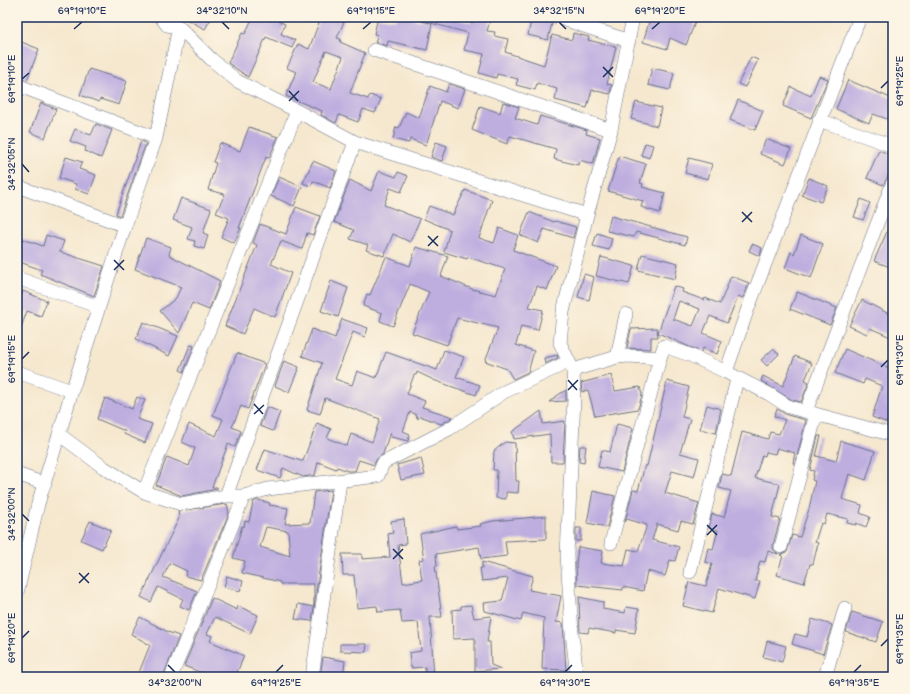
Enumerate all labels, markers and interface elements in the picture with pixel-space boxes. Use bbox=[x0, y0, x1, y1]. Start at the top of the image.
text: 69°19'10"E bbox=[58, 5, 107, 17]
text: 34°32'10"N bbox=[196, 5, 248, 17]
text: 69°19'15"E bbox=[347, 5, 396, 17]
text: 34°32'15"N bbox=[533, 5, 585, 17]
text: 69°19'20"E bbox=[635, 5, 686, 17]
text: 69°19'10"E bbox=[6, 54, 18, 103]
text: 69°19'25"E bbox=[894, 55, 906, 106]
text: 34°32'05"N bbox=[6, 137, 18, 191]
text: 69°19'15"E bbox=[6, 334, 18, 383]
text: 69°19'30"E bbox=[894, 334, 906, 385]
text: 34°32'00"N bbox=[6, 487, 18, 541]
text: 69°19'20"E bbox=[6, 612, 18, 663]
text: 69°19'35"E bbox=[894, 613, 906, 664]
text: 34°32'00"N bbox=[148, 677, 202, 689]
text: 69°19'25"E bbox=[251, 677, 302, 689]
text: 69°19'30"E bbox=[540, 677, 591, 689]
text: 69°19'35"E bbox=[829, 677, 880, 689]

